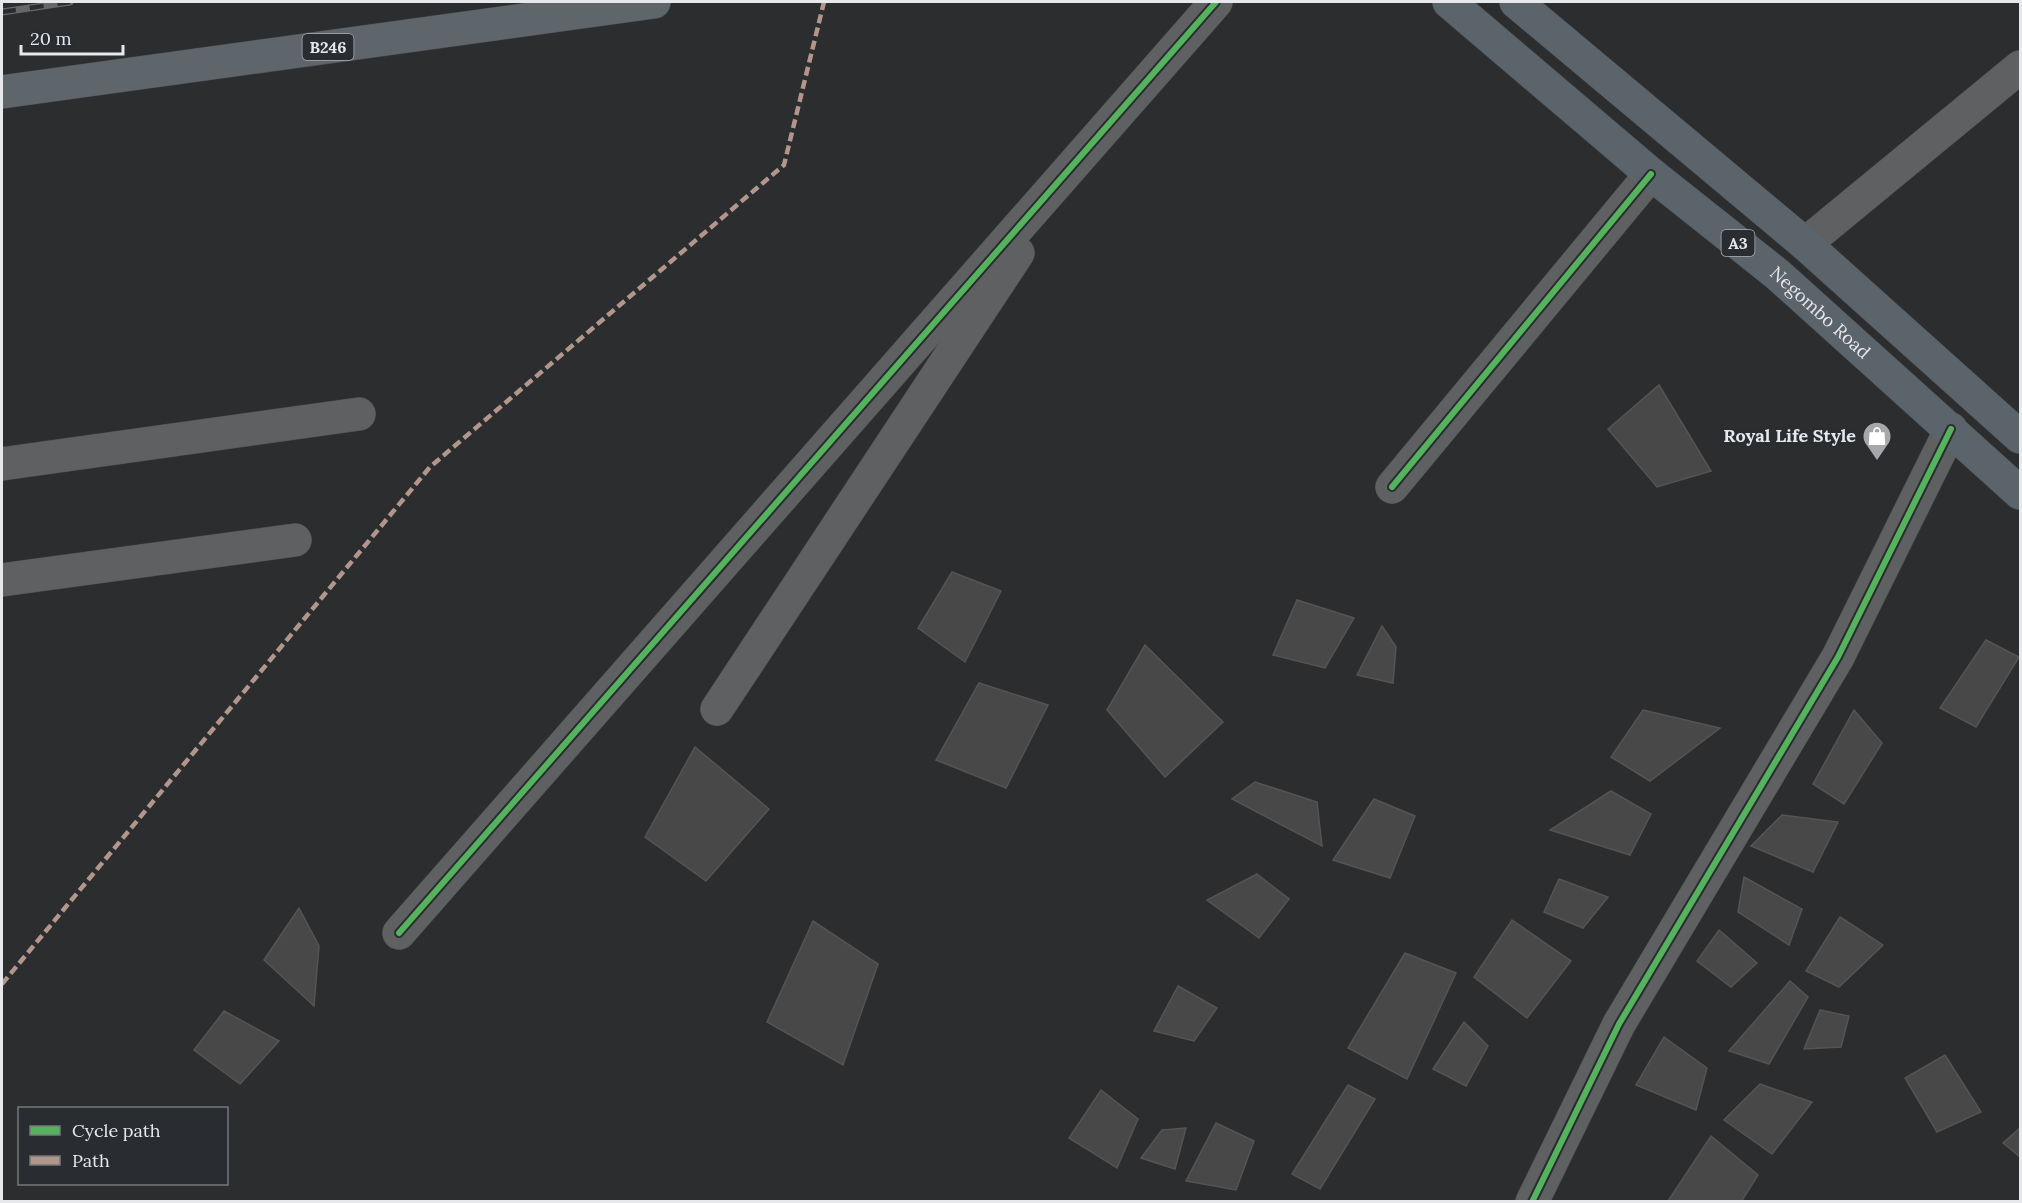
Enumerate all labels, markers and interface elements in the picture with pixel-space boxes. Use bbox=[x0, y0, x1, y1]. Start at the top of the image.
scale bar bbox=[21, 18, 123, 56]
text: 20 m bbox=[30, 27, 72, 50]
road number: B246 bbox=[302, 34, 354, 60]
road number: A3 bbox=[1722, 230, 1754, 256]
street label: Negombo Road bbox=[1765, 261, 1875, 364]
shop icon: Royal Life Style bbox=[1861, 420, 1893, 462]
place label: Royal Life Style bbox=[1723, 424, 1856, 447]
legend bbox=[18, 1107, 228, 1185]
text: Cycle path bbox=[72, 1119, 161, 1142]
text: Path bbox=[72, 1149, 110, 1172]

